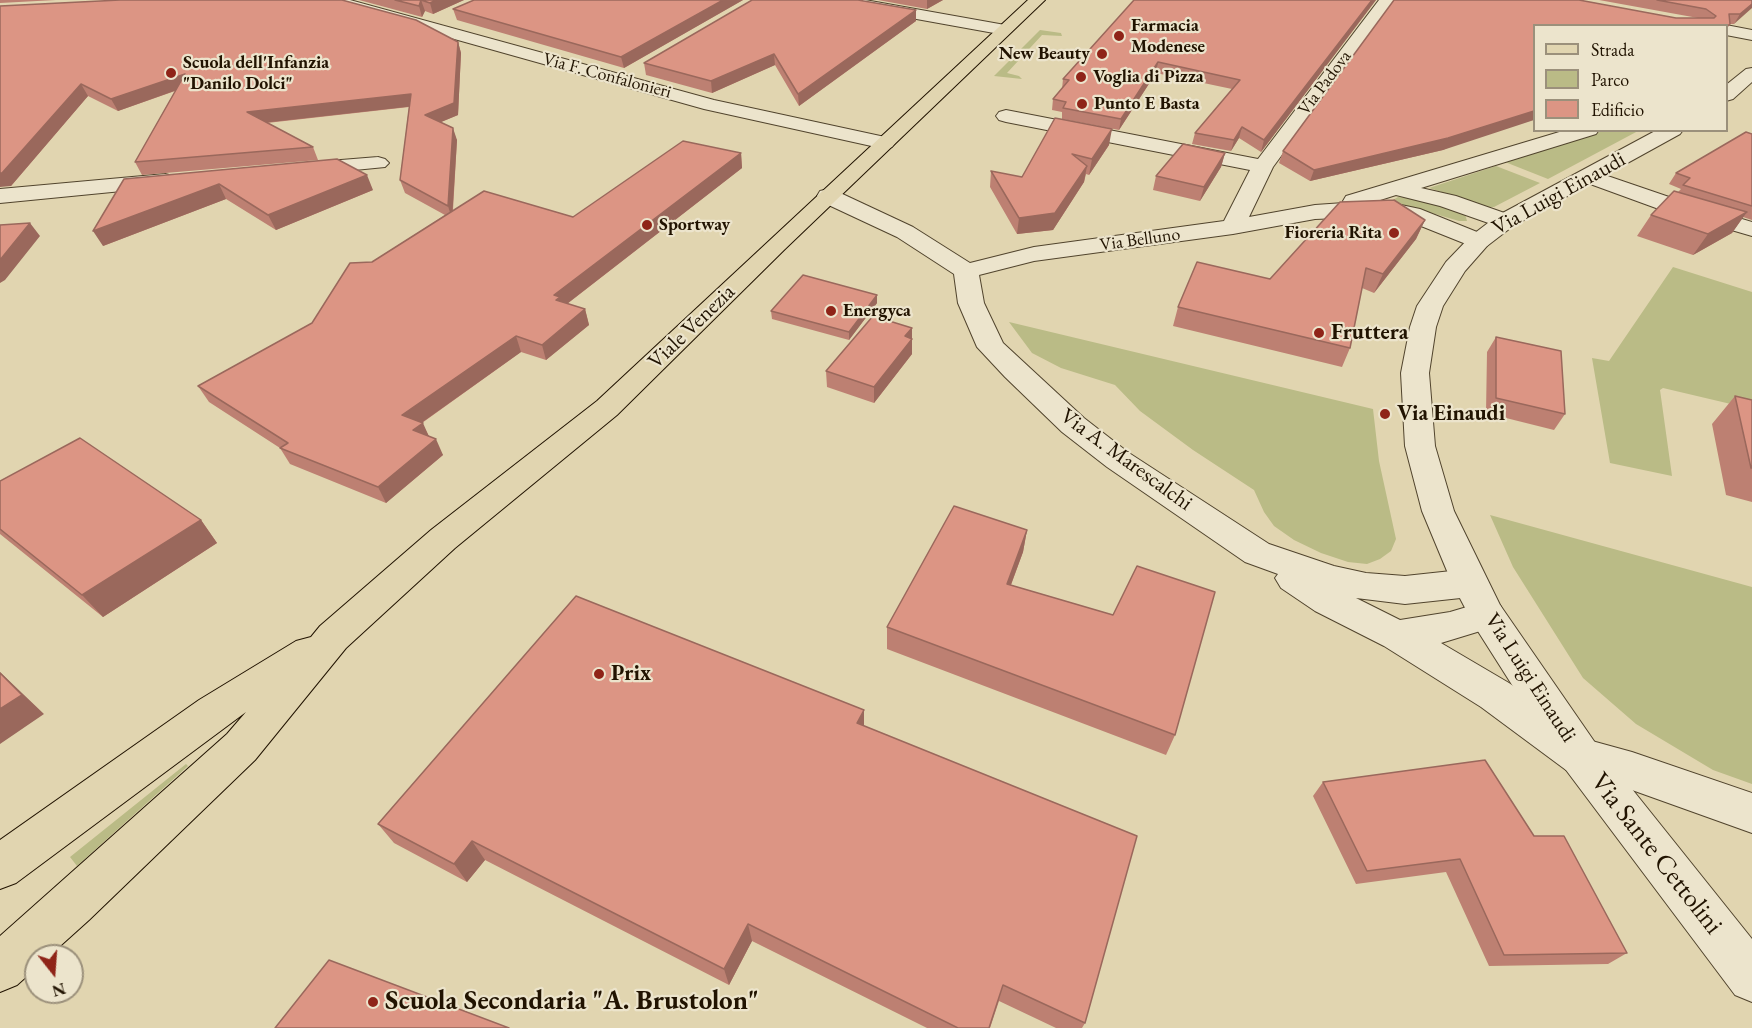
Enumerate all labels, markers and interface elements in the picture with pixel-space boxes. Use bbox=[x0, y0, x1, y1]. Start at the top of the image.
place label: Farmacia Modenese bbox=[1131, 15, 1205, 57]
legend bbox=[1533, 24, 1728, 132]
marker: Farmacia Modenese bbox=[1112, 29, 1126, 43]
text: Strada bbox=[1591, 38, 1635, 61]
place label: New Beauty bbox=[999, 43, 1090, 65]
street label: Via Padova bbox=[1294, 46, 1356, 120]
marker: New Beauty bbox=[1095, 47, 1109, 61]
street label: Via F. Confalonieri bbox=[540, 48, 674, 104]
place label: Scuola dell'Infanzia "Danilo Dolci" bbox=[183, 52, 329, 94]
marker: Scuola dell'Infanzia "Danilo Dolci" bbox=[164, 66, 178, 80]
place label: Voglia di Pizza bbox=[1093, 66, 1204, 88]
text: Parco bbox=[1591, 68, 1629, 91]
marker: Voglia di Pizza bbox=[1074, 70, 1088, 84]
place label: Punto E Basta bbox=[1094, 93, 1200, 115]
marker: Punto E Basta bbox=[1075, 97, 1089, 111]
text: Edificio bbox=[1591, 98, 1644, 121]
street label: Via Luigi Einaudi bbox=[1488, 146, 1630, 242]
place label: Sportway bbox=[659, 214, 730, 236]
marker: Sportway bbox=[640, 218, 654, 232]
place label: Fioreria Rita bbox=[1285, 222, 1382, 244]
street label: Via Belluno bbox=[1098, 224, 1182, 256]
marker: Fioreria Rita bbox=[1387, 226, 1401, 240]
street label: Viale Venezia bbox=[643, 279, 741, 375]
place label: Energyca bbox=[843, 300, 911, 322]
marker: Energyca bbox=[824, 304, 838, 318]
place label: Fruttera bbox=[1331, 320, 1408, 346]
marker: Fruttera bbox=[1312, 326, 1326, 340]
place label: Via Einaudi bbox=[1397, 401, 1505, 427]
street label: Via A. Marescalchi bbox=[1055, 403, 1197, 517]
marker: Via Einaudi bbox=[1378, 407, 1392, 421]
street label: Via Luigi Einaudi bbox=[1479, 609, 1581, 747]
place label: Prix bbox=[611, 661, 651, 687]
marker: Prix bbox=[592, 667, 606, 681]
street label: Via Sante Cettolini bbox=[1583, 767, 1729, 941]
north arrow bbox=[24, 944, 84, 1004]
text: N bbox=[50, 978, 68, 1002]
place label: Scuola Secondaria "A. Brustolon" bbox=[385, 986, 759, 1018]
marker: Scuola Secondaria "A. Brustolon" bbox=[366, 995, 380, 1009]

